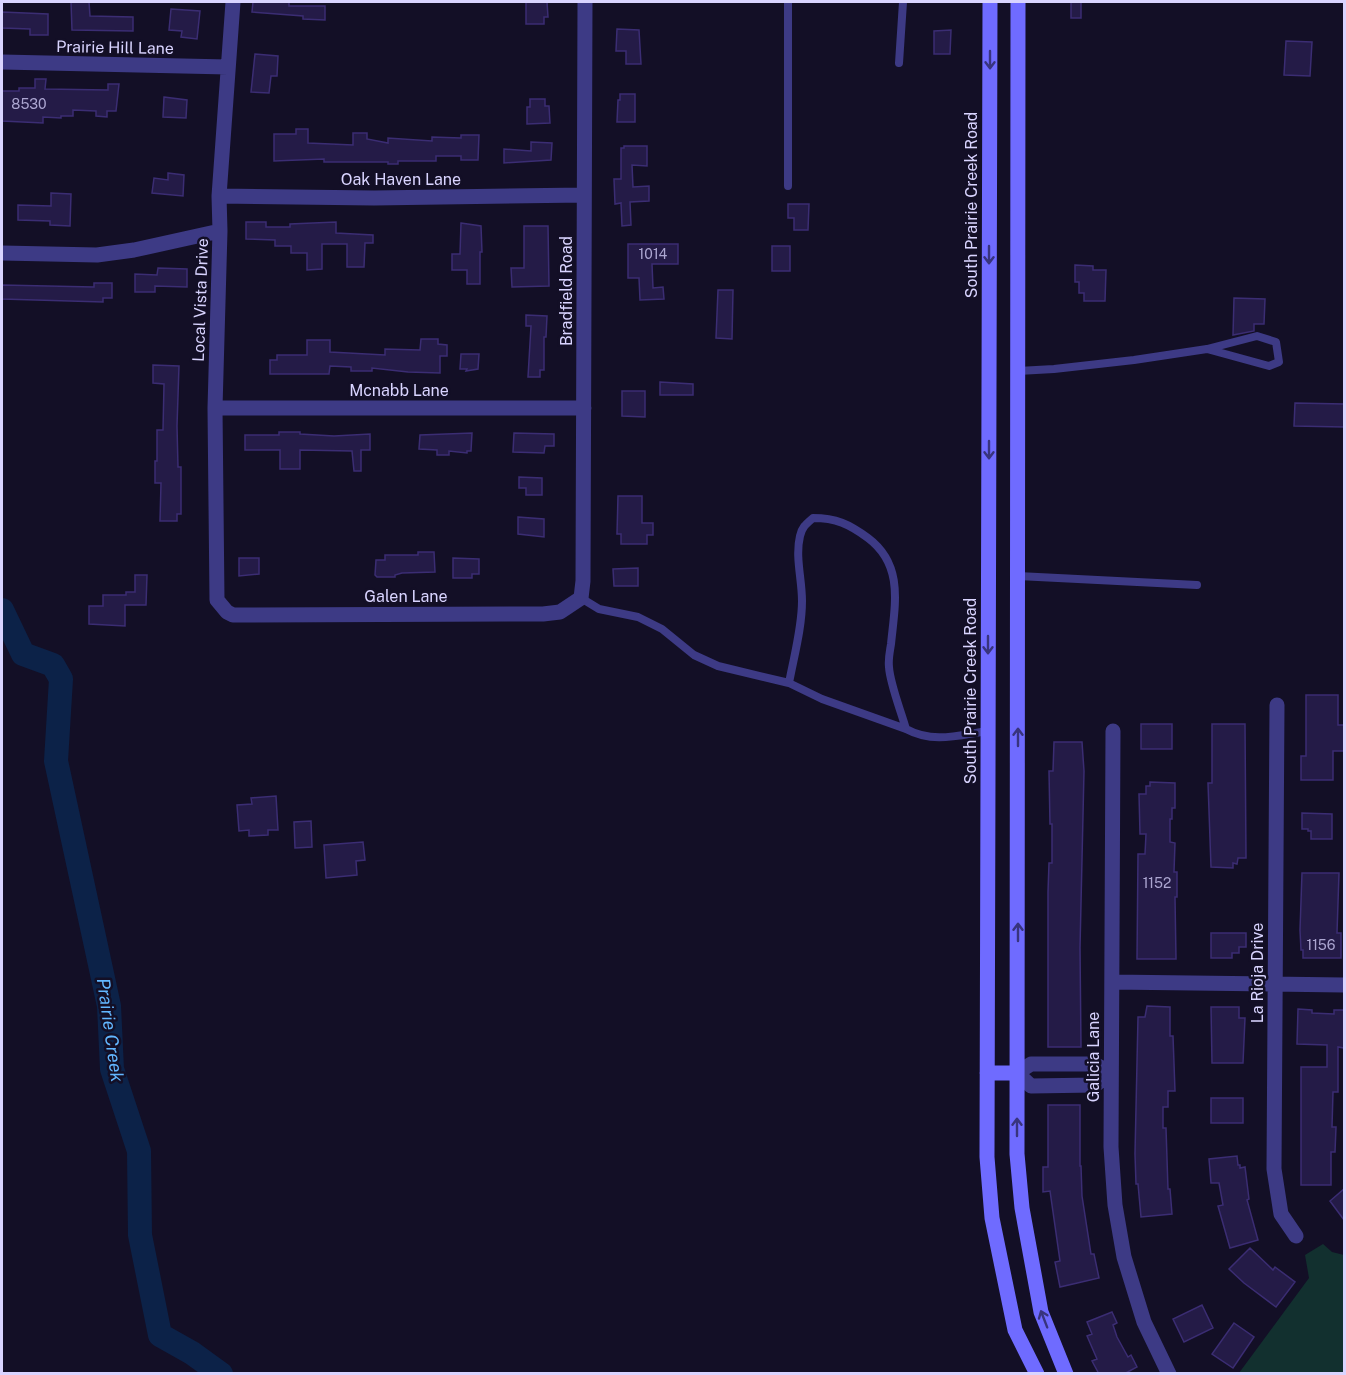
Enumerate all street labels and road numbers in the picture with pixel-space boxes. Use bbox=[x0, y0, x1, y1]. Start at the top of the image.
street label: Prairie Hill Lane bbox=[56, 37, 174, 58]
street label: South Prairie Creek Road bbox=[962, 112, 981, 298]
street label: Oak Haven Lane bbox=[341, 170, 461, 189]
street label: Bradfield Road bbox=[557, 236, 576, 346]
street label: Local Vista Drive bbox=[189, 238, 212, 362]
street label: Mcnabb Lane bbox=[349, 381, 449, 400]
street label: Galen Lane bbox=[364, 587, 448, 606]
street label: South Prairie Creek Road bbox=[961, 598, 980, 784]
street label: La Rioja Drive bbox=[1248, 923, 1267, 1023]
street label: Galicia Lane bbox=[1084, 1012, 1103, 1102]

